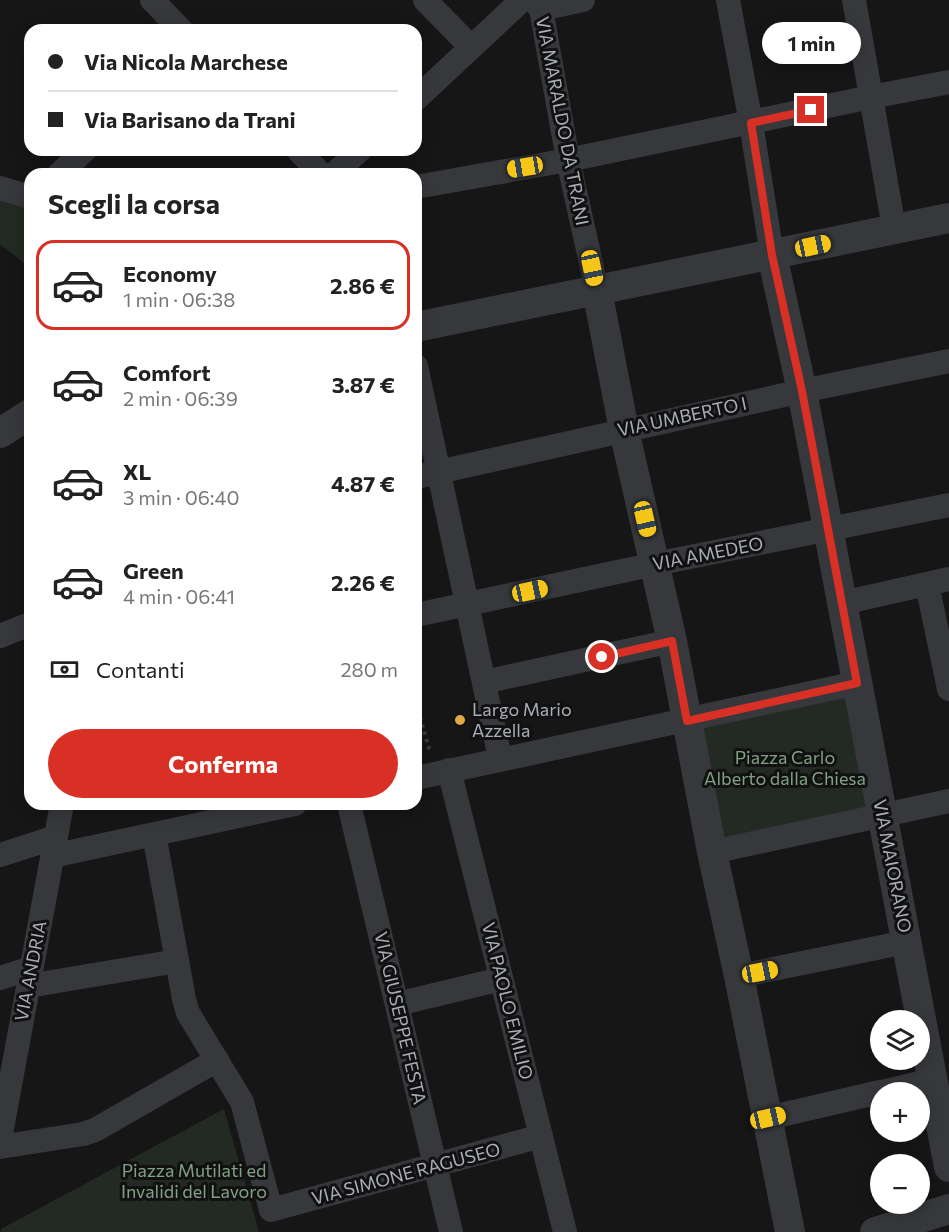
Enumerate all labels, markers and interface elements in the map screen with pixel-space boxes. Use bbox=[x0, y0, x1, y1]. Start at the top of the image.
street label: VIA MARALDO DA TRANI bbox=[532, 15, 594, 227]
callout: 1 min bbox=[762, 23, 860, 65]
text: 1 min bbox=[788, 31, 835, 55]
text: Via Nicola Marchese bbox=[84, 48, 288, 75]
route end bbox=[797, 96, 824, 123]
text: Via Barisano da Trani bbox=[84, 106, 296, 133]
car bbox=[506, 155, 544, 179]
text: Scegli la corsa bbox=[48, 187, 220, 220]
car bbox=[794, 233, 832, 259]
car bbox=[579, 249, 605, 287]
icon: car bbox=[51, 258, 105, 312]
text: Economy bbox=[123, 260, 217, 287]
text: 2.86 € bbox=[330, 272, 395, 299]
text: 1 min · 06:38 bbox=[123, 287, 235, 311]
icon: car bbox=[51, 357, 105, 411]
text: Comfort bbox=[123, 359, 211, 386]
text: 3.87 € bbox=[332, 371, 395, 398]
text: 2 min · 06:39 bbox=[123, 386, 238, 410]
street label: VIA UMBERTO I bbox=[615, 392, 748, 440]
icon: car bbox=[51, 456, 105, 510]
text: XL bbox=[123, 458, 151, 485]
text: 4.87 € bbox=[331, 470, 395, 497]
text: 3 min · 06:40 bbox=[123, 485, 240, 509]
car bbox=[632, 499, 658, 539]
street label: VIA AMEDEO bbox=[651, 532, 765, 575]
icon: car bbox=[51, 555, 105, 609]
text: Green bbox=[123, 557, 184, 584]
text: 2.26 € bbox=[331, 569, 395, 596]
car bbox=[511, 578, 549, 604]
text: 4 min · 06:41 bbox=[123, 584, 235, 608]
route start bbox=[588, 643, 615, 670]
icon: cash bbox=[48, 653, 81, 686]
text: Contanti bbox=[96, 656, 185, 683]
text: 280 m bbox=[340, 657, 398, 681]
place label: Largo Mario Azzella bbox=[472, 698, 572, 741]
marker: Largo Mario Azzella bbox=[453, 713, 467, 727]
button: Conferma bbox=[48, 729, 398, 798]
park label: Piazza Carlo Alberto dalla Chiesa bbox=[704, 746, 866, 789]
street label: VIA MAIORANO bbox=[869, 797, 917, 934]
street label: VIA ANDRIA bbox=[9, 919, 51, 1023]
street label: VIA PAOLO EMILIO bbox=[478, 920, 538, 1082]
street label: VIA GIUSEPPE FESTA bbox=[370, 929, 432, 1106]
car bbox=[741, 960, 779, 984]
map controls bbox=[870, 1010, 930, 1214]
button: layers bbox=[870, 1010, 930, 1070]
button: + bbox=[870, 1082, 930, 1142]
car bbox=[748, 1105, 788, 1131]
street label: VIA SIMONE RAGUSEO bbox=[309, 1137, 502, 1209]
button: − bbox=[870, 1154, 930, 1214]
park label: Piazza Mutilati ed Invalidi del Lavoro bbox=[121, 1159, 267, 1202]

